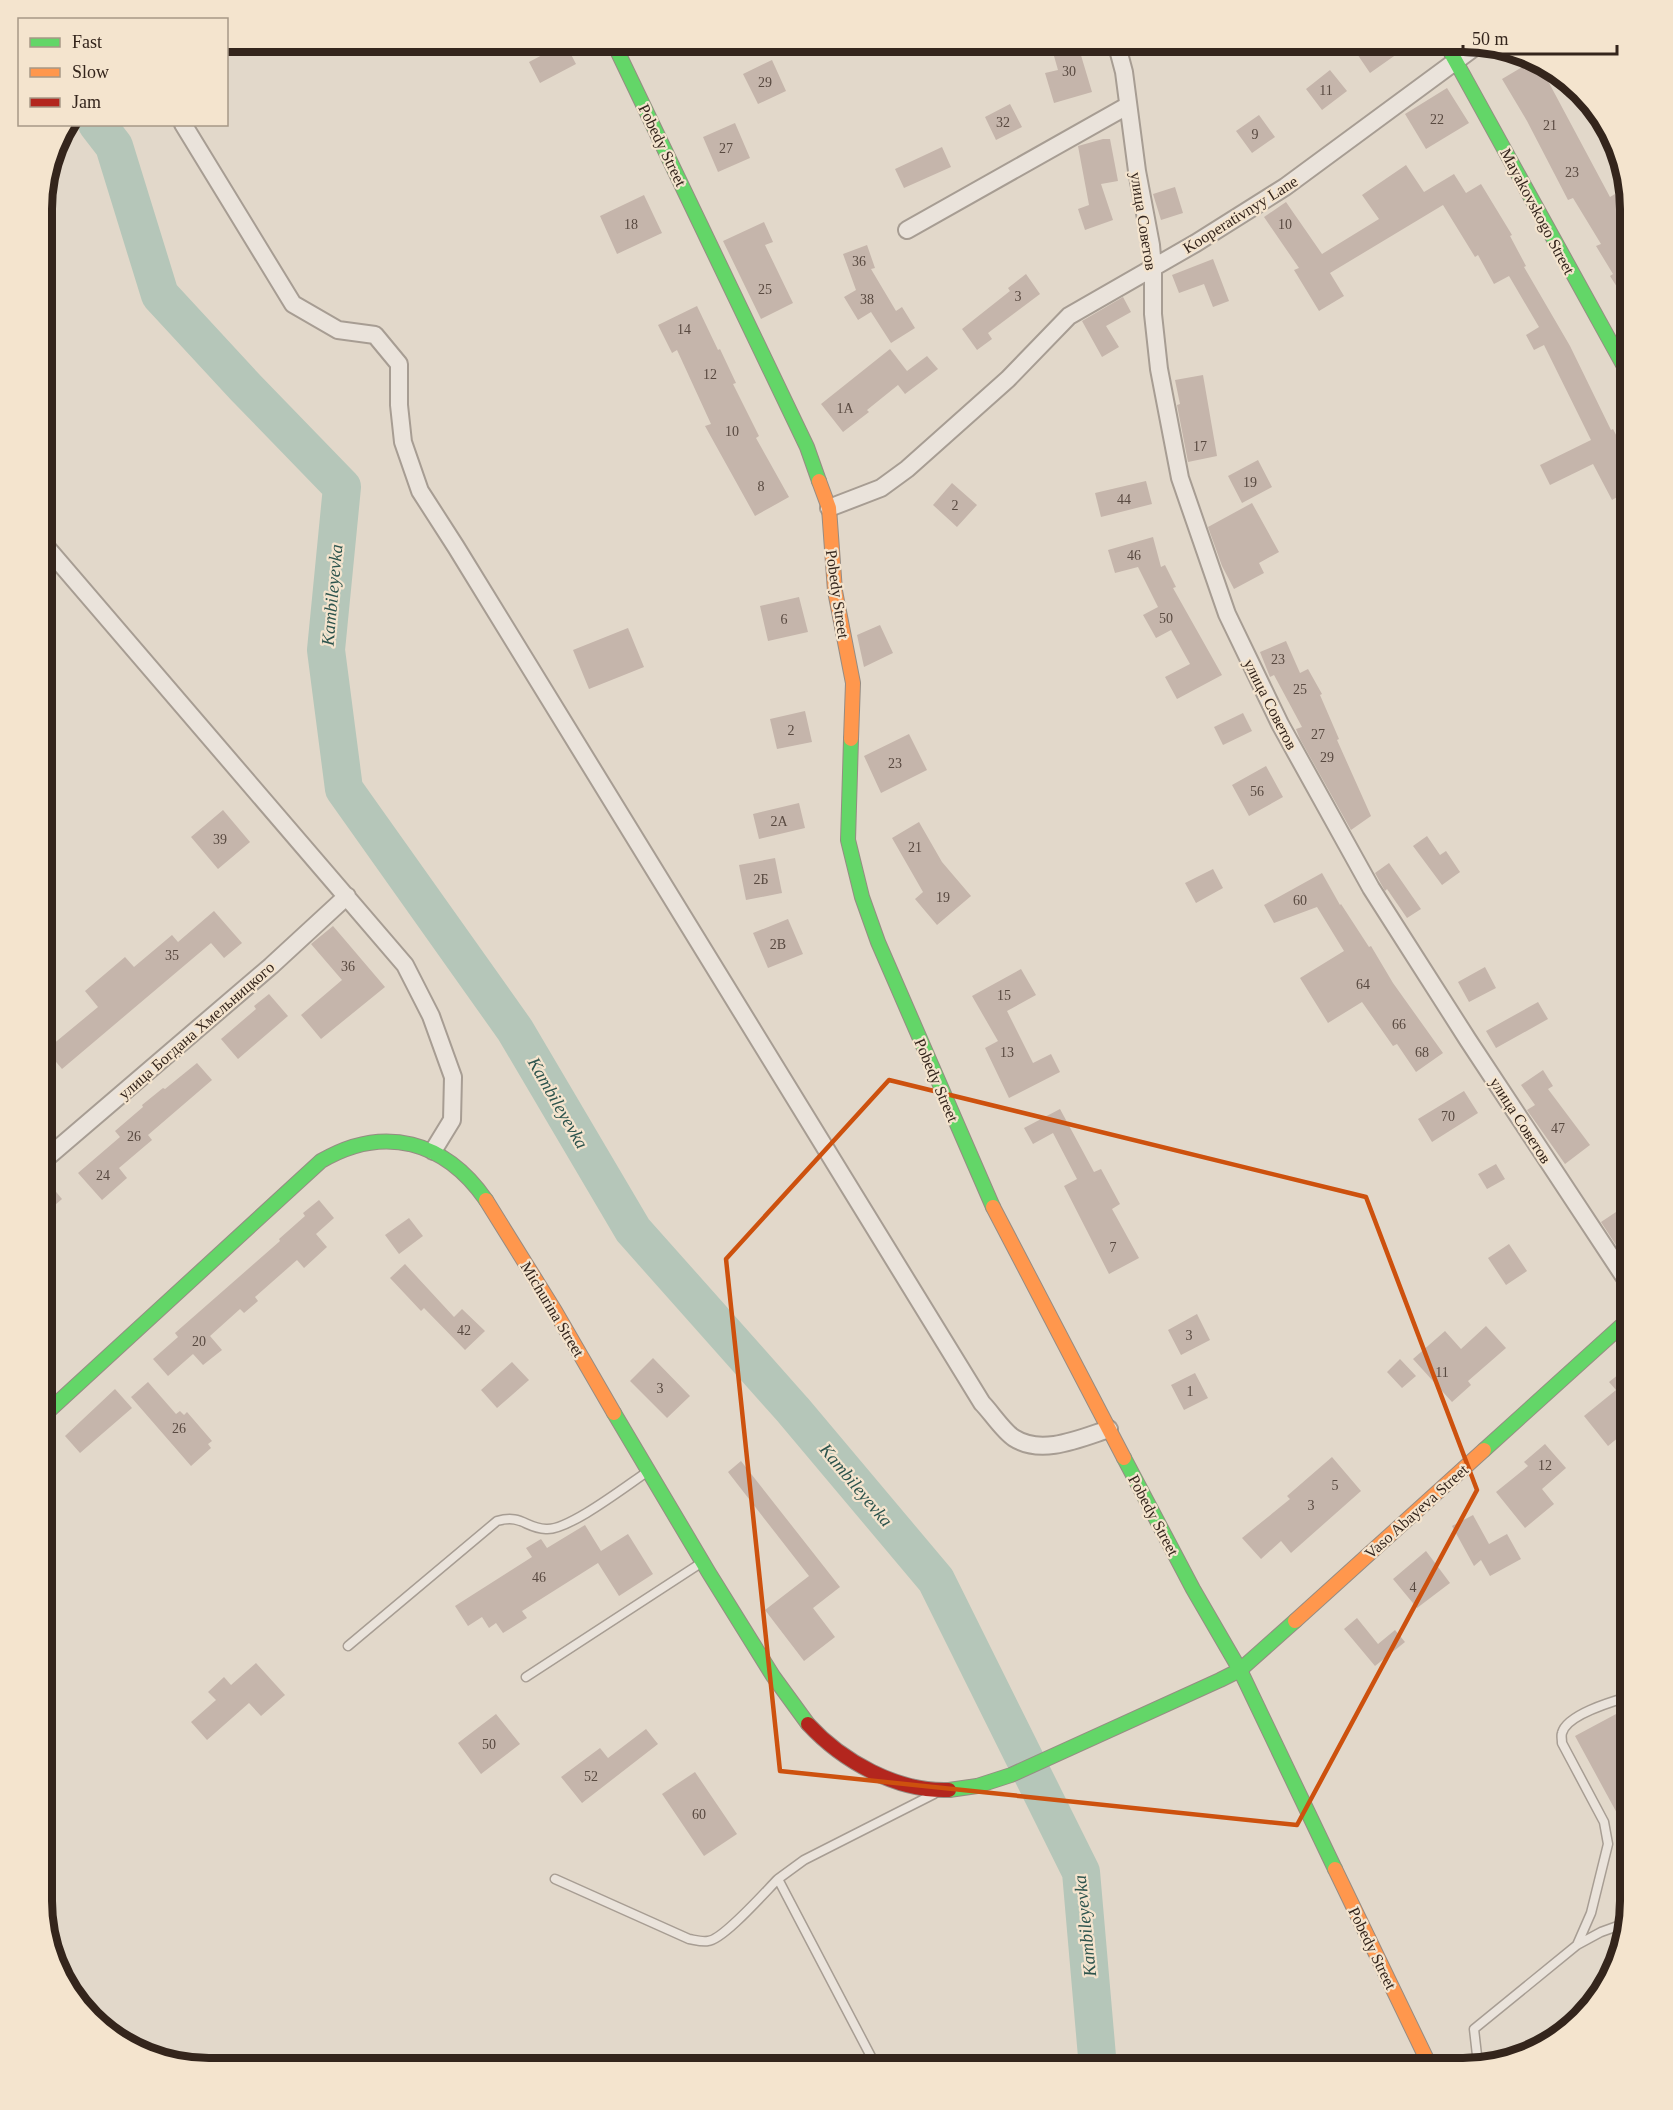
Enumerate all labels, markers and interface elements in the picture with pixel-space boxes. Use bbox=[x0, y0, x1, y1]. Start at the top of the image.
legend bbox=[18, 18, 228, 126]
scale bar bbox=[1463, 18, 1618, 56]
text: 50 m bbox=[1472, 29, 1509, 49]
text: Fast bbox=[72, 32, 102, 52]
text: Slow bbox=[72, 62, 109, 82]
house number: 30 bbox=[1062, 64, 1076, 79]
house number: 29 bbox=[758, 75, 772, 90]
house number: 11 bbox=[1319, 83, 1333, 98]
text: Jam bbox=[72, 92, 101, 112]
street label: Pobedy Street bbox=[634, 101, 690, 190]
house number: 22 bbox=[1430, 112, 1444, 127]
house number: 32 bbox=[996, 115, 1010, 130]
house number: 21 bbox=[1543, 118, 1557, 133]
house number: 9 bbox=[1252, 127, 1259, 142]
house number: 27 bbox=[719, 141, 733, 156]
street label: Mayakovskogo Street bbox=[1496, 145, 1578, 278]
house number: 23 bbox=[1565, 165, 1579, 180]
street label: улица Советов bbox=[1126, 171, 1160, 272]
street label: Kooperativnyy Lane bbox=[1180, 172, 1301, 257]
house number: 18 bbox=[624, 217, 638, 232]
house number: 10 bbox=[1278, 217, 1292, 232]
house number: 36 bbox=[852, 254, 866, 269]
house number: 25 bbox=[758, 282, 772, 297]
house number: 3 bbox=[1015, 289, 1022, 304]
house number: 38 bbox=[860, 292, 874, 307]
house number: 14 bbox=[677, 322, 691, 337]
house number: 12 bbox=[703, 367, 717, 382]
house number: 1А bbox=[836, 401, 854, 416]
house number: 10 bbox=[725, 424, 739, 439]
house number: 17 bbox=[1193, 439, 1207, 454]
house number: 19 bbox=[1243, 475, 1257, 490]
house number: 8 bbox=[758, 479, 765, 494]
house number: 44 bbox=[1117, 492, 1131, 507]
house number: 2 bbox=[952, 498, 959, 513]
water label: Kambileyevka bbox=[318, 543, 346, 648]
house number: 46 bbox=[1127, 548, 1141, 563]
street label: Pobedy Street bbox=[822, 549, 852, 640]
house number: 50 bbox=[1159, 611, 1173, 626]
house number: 6 bbox=[781, 612, 788, 627]
house number: 23 bbox=[1271, 652, 1285, 667]
street label: улица Советов bbox=[1240, 656, 1301, 753]
house number: 25 bbox=[1293, 682, 1307, 697]
house number: 2 bbox=[788, 723, 795, 738]
house number: 27 bbox=[1311, 727, 1325, 742]
house number: 29 bbox=[1320, 750, 1334, 765]
house number: 23 bbox=[888, 756, 902, 771]
house number: 56 bbox=[1250, 784, 1264, 799]
house number: 2А bbox=[770, 814, 788, 829]
house number: 39 bbox=[213, 832, 227, 847]
house number: 21 bbox=[908, 840, 922, 855]
house number: 2Б bbox=[753, 872, 769, 887]
house number: 19 bbox=[936, 890, 950, 905]
house number: 60 bbox=[1293, 893, 1307, 908]
house number: 2В bbox=[770, 937, 786, 952]
house number: 35 bbox=[165, 948, 179, 963]
street label: улица Богдана Хмельницкого bbox=[115, 958, 278, 1103]
house number: 36 bbox=[341, 959, 355, 974]
house number: 64 bbox=[1356, 977, 1370, 992]
house number: 15 bbox=[997, 988, 1011, 1003]
house number: 66 bbox=[1392, 1017, 1406, 1032]
street label: Pobedy Street bbox=[910, 1036, 962, 1126]
house number: 13 bbox=[1000, 1045, 1014, 1060]
house number: 68 bbox=[1415, 1045, 1429, 1060]
water label: Kambileyevka bbox=[523, 1053, 592, 1152]
street label: улица Советов bbox=[1486, 1074, 1555, 1167]
house number: 70 bbox=[1441, 1109, 1455, 1124]
house number: 47 bbox=[1551, 1121, 1565, 1136]
house number: 26 bbox=[127, 1129, 141, 1144]
house number: 24 bbox=[96, 1168, 110, 1183]
house number: 7 bbox=[1110, 1240, 1117, 1255]
street label: Michurina Street bbox=[517, 1259, 588, 1360]
house number: 42 bbox=[457, 1323, 471, 1338]
house number: 3 bbox=[1186, 1328, 1193, 1343]
house number: 20 bbox=[192, 1334, 206, 1349]
house number: 11 bbox=[1435, 1365, 1449, 1380]
house number: 3 bbox=[657, 1381, 664, 1396]
house number: 1 bbox=[1187, 1384, 1194, 1399]
house number: 26 bbox=[172, 1421, 186, 1436]
water label: Kambileyevka bbox=[815, 1439, 896, 1530]
house number: 12 bbox=[1538, 1458, 1552, 1473]
street label: Vaso Abayeva Street bbox=[1361, 1460, 1472, 1563]
street label: Pobedy Street bbox=[1124, 1472, 1182, 1560]
house number: 5 bbox=[1332, 1478, 1339, 1493]
house number: 3 bbox=[1308, 1498, 1315, 1513]
house number: 46 bbox=[532, 1570, 546, 1585]
house number: 4 bbox=[1410, 1580, 1417, 1595]
house number: 50 bbox=[482, 1737, 496, 1752]
house number: 52 bbox=[584, 1769, 598, 1784]
house number: 60 bbox=[692, 1807, 706, 1822]
water label: Kambileyevka bbox=[1070, 1874, 1100, 1979]
street label: Pobedy Street bbox=[1344, 1904, 1400, 1993]

